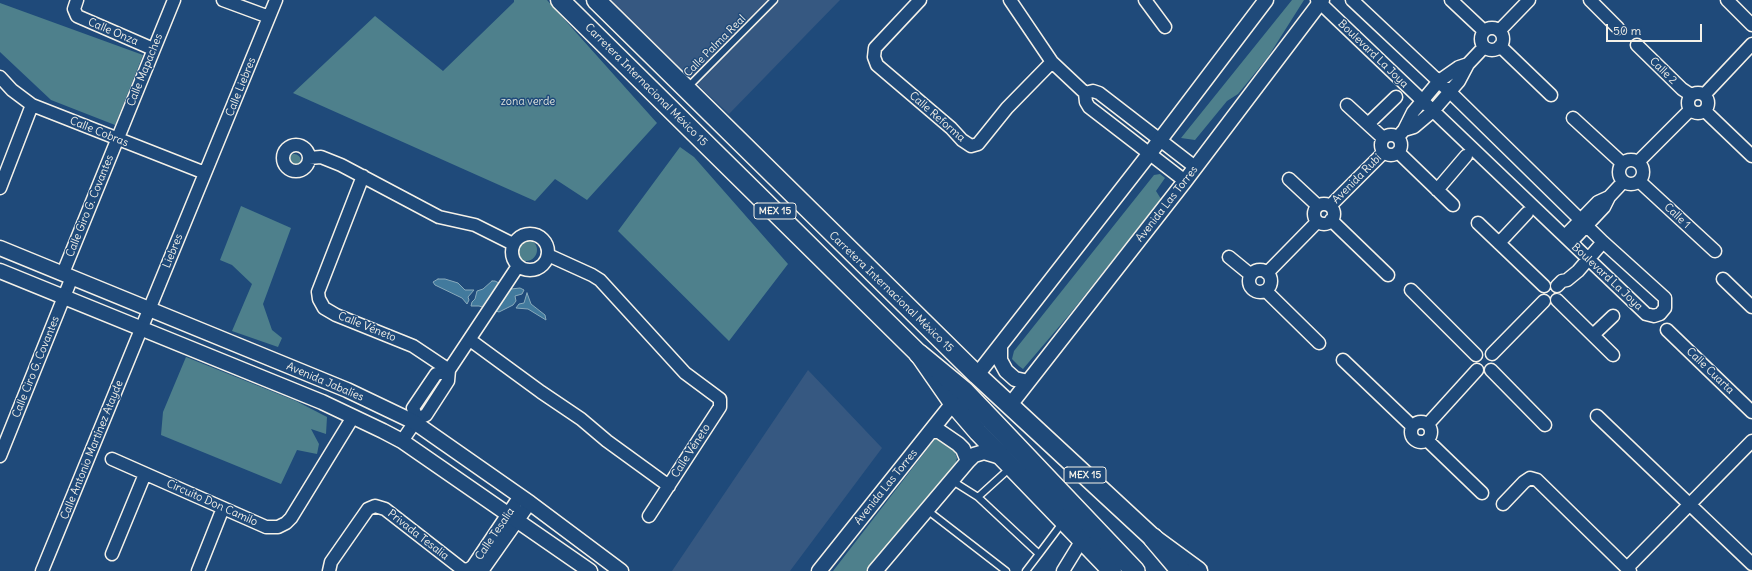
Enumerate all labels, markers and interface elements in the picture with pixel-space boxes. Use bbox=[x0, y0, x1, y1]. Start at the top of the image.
street label: Calle Palma Real bbox=[681, 12, 749, 80]
street label: Calle Onza bbox=[86, 16, 140, 48]
scale bar bbox=[1608, 16, 1704, 42]
street label: Boulevard La Joya bbox=[1335, 17, 1411, 91]
street label: Carretera Internacional México 15 bbox=[582, 21, 710, 149]
text: 50 m bbox=[1613, 23, 1641, 38]
street label: Calle Mapaches bbox=[124, 32, 166, 108]
street label: Calle 2 bbox=[1647, 55, 1679, 87]
street label: Calle Liebres bbox=[223, 56, 259, 118]
street label: Calle Reforma bbox=[906, 89, 968, 145]
park label: zona verde bbox=[501, 95, 555, 109]
street label: Calle Cobras bbox=[68, 114, 130, 150]
street label: Avenida Rubí bbox=[1330, 152, 1384, 206]
street label: Calle Giro G. Covantes bbox=[63, 153, 117, 259]
street label: Avenida Las Torres bbox=[1133, 163, 1201, 245]
street label: Calle 1 bbox=[1661, 201, 1693, 231]
road number: MEX 15 bbox=[754, 203, 796, 219]
street label: Carretera Internacional México 15 bbox=[826, 229, 956, 355]
street label: Liebres bbox=[160, 232, 186, 270]
street label: Boulevard La Joya bbox=[1569, 241, 1645, 313]
street label: Calle Véneto bbox=[336, 309, 398, 345]
street label: Calle Ciro G. Covantes bbox=[10, 314, 62, 420]
street label: Calle Cuarta bbox=[1683, 345, 1737, 397]
street label: Avenida Jabalíes bbox=[284, 360, 366, 404]
street label: Calle Antonio Martínez Atayde bbox=[58, 378, 126, 522]
street label: Calle Véneto bbox=[669, 422, 713, 480]
street label: Avenida Las Torres bbox=[852, 447, 920, 527]
road number: MEX 15 bbox=[1064, 467, 1106, 483]
street label: Circuito Don Camilo bbox=[164, 477, 260, 529]
street label: Calle Tesalia bbox=[473, 505, 517, 563]
street label: Privada Tesalia bbox=[385, 507, 451, 563]

